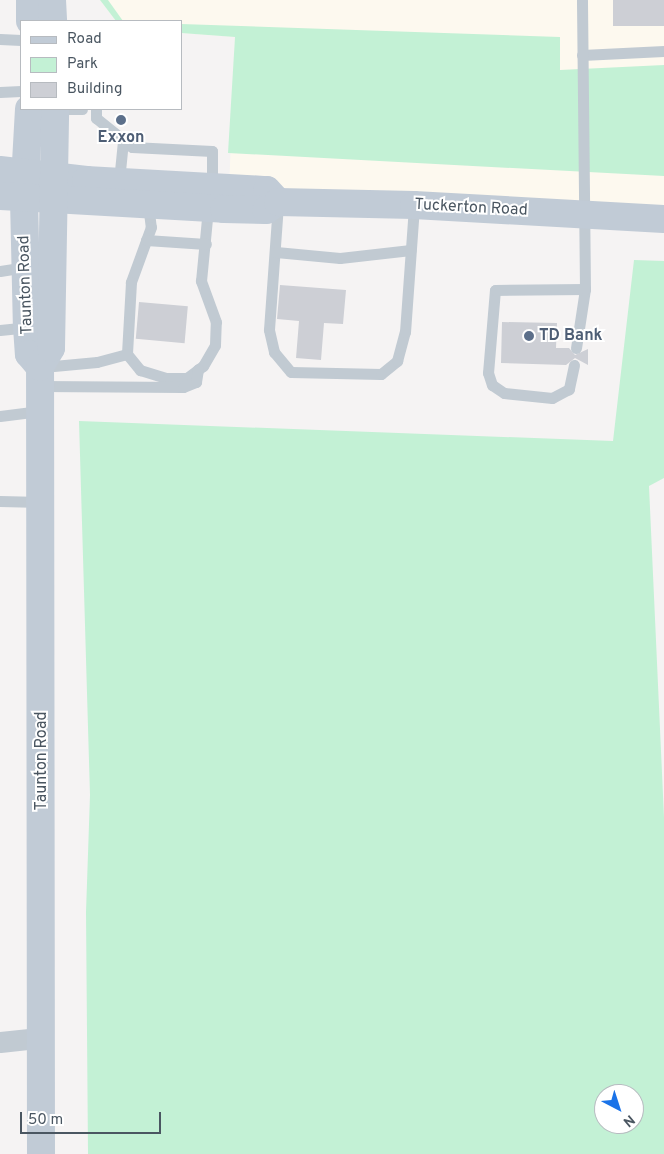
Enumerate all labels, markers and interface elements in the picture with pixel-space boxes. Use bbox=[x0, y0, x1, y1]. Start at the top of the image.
legend bbox=[20, 20, 182, 110]
text: Road bbox=[67, 30, 102, 49]
text: Park bbox=[67, 55, 98, 74]
text: Building bbox=[67, 80, 122, 99]
marker: Exxon bbox=[115, 114, 127, 126]
place label: Exxon bbox=[98, 128, 144, 148]
street label: Tuckerton Road bbox=[414, 195, 528, 221]
street label: Taunton Road bbox=[15, 235, 37, 335]
place label: TD Bank bbox=[539, 326, 603, 346]
marker: TD Bank bbox=[523, 330, 535, 342]
street label: Taunton Road bbox=[32, 711, 52, 811]
north arrow bbox=[594, 1084, 644, 1134]
scale bar bbox=[22, 1102, 164, 1134]
text: N bbox=[619, 1110, 638, 1130]
text: 50 m bbox=[28, 1111, 63, 1130]

